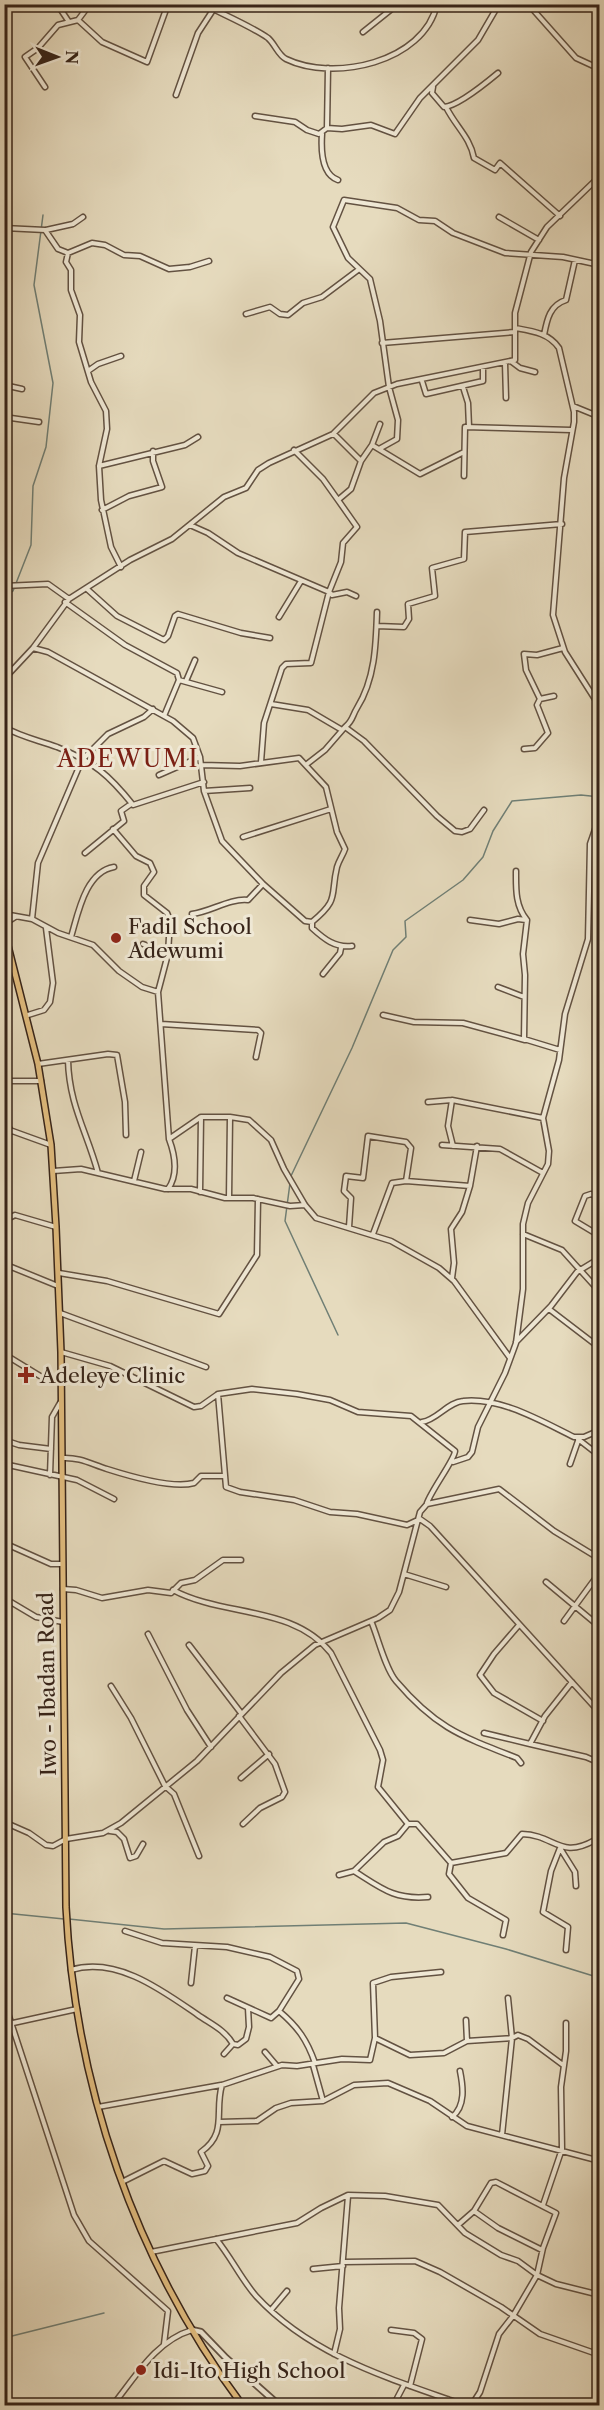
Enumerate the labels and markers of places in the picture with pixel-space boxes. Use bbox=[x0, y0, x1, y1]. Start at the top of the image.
place label: Fadil School Adewumi bbox=[127, 914, 252, 963]
marker: Fadil School Adewumi bbox=[109, 931, 123, 945]
place label: Adeleye Clinic bbox=[39, 1363, 185, 1388]
marker: Adeleye Clinic bbox=[17, 1366, 35, 1384]
place label: Idi-Ito High School bbox=[153, 2358, 345, 2383]
marker: Idi-Ito High School bbox=[134, 2363, 148, 2377]

